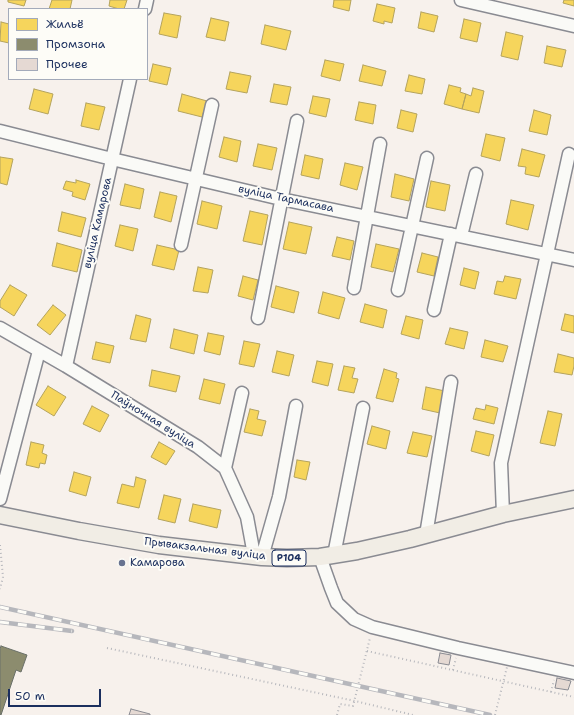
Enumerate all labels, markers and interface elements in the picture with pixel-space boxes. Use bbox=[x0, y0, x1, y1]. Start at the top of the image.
legend bbox=[8, 8, 148, 80]
text: Жильё bbox=[46, 16, 84, 32]
text: Промзона bbox=[46, 36, 105, 52]
text: Прочее bbox=[46, 56, 88, 72]
street label: вуліца Камарова bbox=[81, 176, 115, 270]
street label: вуліца Тармасава bbox=[237, 182, 335, 216]
street label: Паўночная вуліца bbox=[108, 389, 198, 451]
street label: Прывакзальная вуліца bbox=[144, 535, 266, 563]
road number: Р104 bbox=[272, 550, 306, 566]
place label: Камарова bbox=[130, 556, 185, 570]
marker: Камарова bbox=[117, 558, 127, 568]
scale bar bbox=[10, 681, 103, 707]
text: 50 m bbox=[15, 688, 45, 704]

